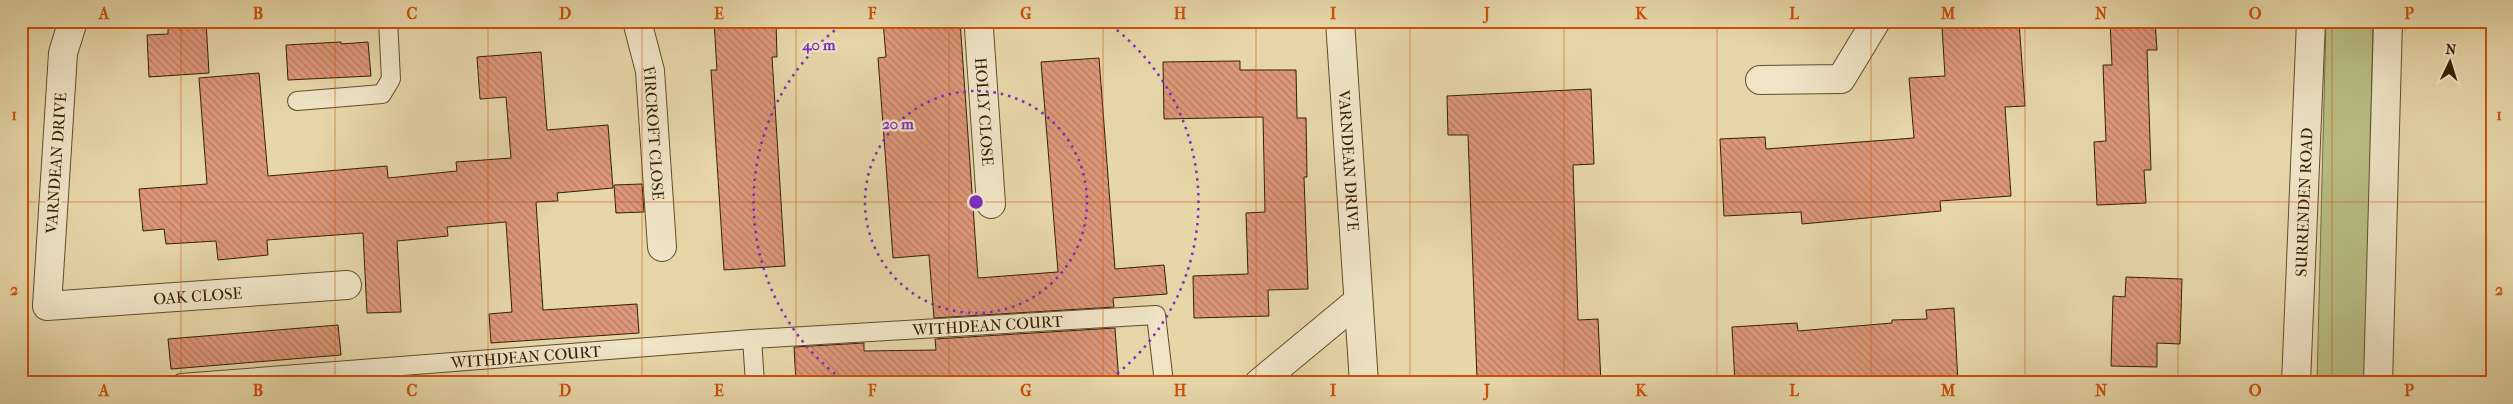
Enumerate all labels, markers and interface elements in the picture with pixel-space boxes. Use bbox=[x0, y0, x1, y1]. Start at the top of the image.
text: A bbox=[98, 4, 110, 23]
text: B bbox=[253, 4, 263, 23]
text: C bbox=[407, 4, 418, 23]
text: D bbox=[559, 4, 571, 23]
text: E bbox=[714, 4, 724, 23]
text: F bbox=[867, 4, 877, 23]
text: G bbox=[1020, 4, 1032, 23]
text: H bbox=[1174, 4, 1187, 23]
text: I bbox=[1330, 4, 1337, 23]
text: J bbox=[1482, 4, 1490, 24]
text: K bbox=[1635, 4, 1648, 23]
text: L bbox=[1789, 4, 1799, 23]
text: M bbox=[1940, 4, 1956, 23]
text: N bbox=[2095, 4, 2108, 23]
text: O bbox=[2249, 4, 2262, 23]
text: P bbox=[2404, 4, 2414, 23]
text: 40 m bbox=[802, 36, 836, 54]
north arrow bbox=[2426, 38, 2476, 88]
text: N bbox=[2445, 41, 2457, 58]
street label: HOLLY CLOSE bbox=[971, 57, 998, 167]
street label: FIRCROFT CLOSE bbox=[640, 64, 668, 201]
street label: VARNDEAN DRIVE bbox=[1335, 88, 1363, 232]
street label: VARNDEAN DRIVE bbox=[42, 92, 70, 235]
text: 1 bbox=[11, 105, 17, 124]
text: 1 bbox=[2496, 105, 2502, 124]
text: 20 m bbox=[882, 115, 914, 133]
street label: SURRENDEN ROAD bbox=[2291, 127, 2316, 277]
centre of rings bbox=[967, 193, 985, 211]
text: 2 bbox=[10, 280, 18, 299]
text: 2 bbox=[2495, 280, 2503, 299]
street label: OAK CLOSE bbox=[153, 283, 243, 308]
street label: WITHDEAN COURT bbox=[911, 311, 1064, 339]
street label: WITHDEAN COURT bbox=[449, 341, 602, 372]
text: A bbox=[98, 381, 110, 400]
text: B bbox=[253, 381, 263, 400]
text: C bbox=[407, 381, 418, 400]
text: D bbox=[559, 381, 571, 400]
text: E bbox=[714, 381, 724, 400]
text: F bbox=[867, 381, 877, 400]
text: G bbox=[1020, 381, 1032, 400]
text: H bbox=[1174, 381, 1187, 400]
text: I bbox=[1330, 381, 1337, 400]
text: J bbox=[1482, 381, 1490, 401]
text: K bbox=[1635, 381, 1648, 400]
text: L bbox=[1789, 381, 1799, 400]
text: M bbox=[1940, 381, 1956, 400]
text: N bbox=[2095, 381, 2108, 400]
text: O bbox=[2249, 381, 2262, 400]
text: P bbox=[2404, 381, 2414, 400]

